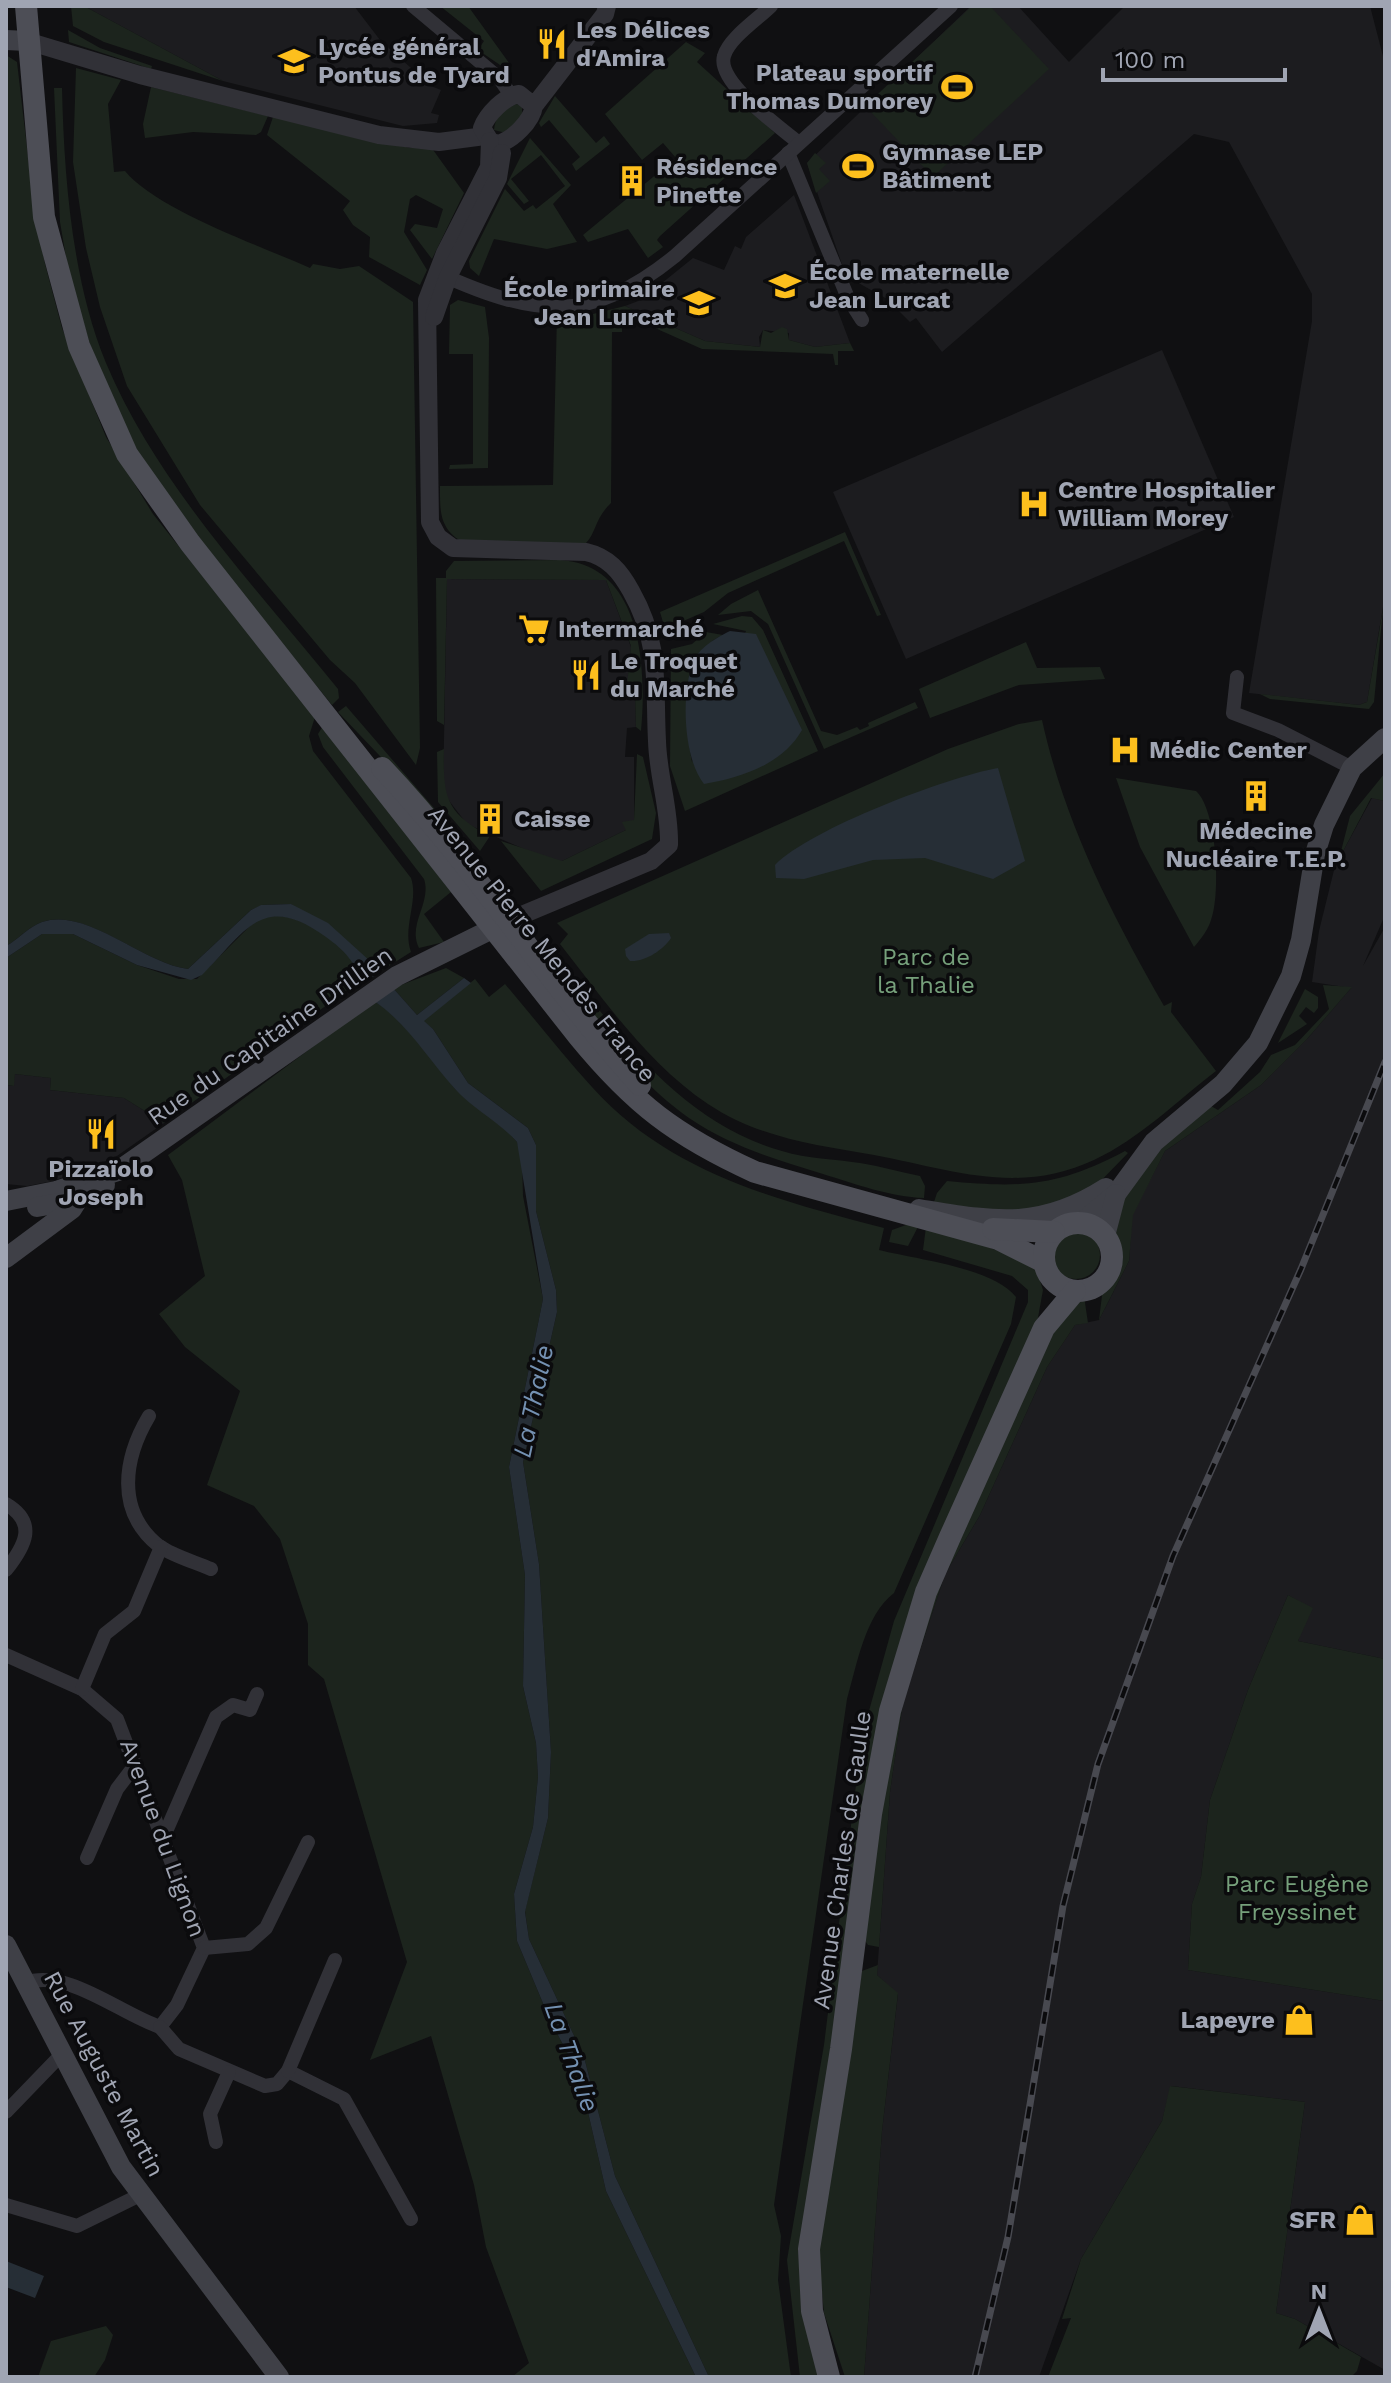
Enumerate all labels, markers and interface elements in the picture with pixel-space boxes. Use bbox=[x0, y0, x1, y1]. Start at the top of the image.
place label: Les Délices d'Amira bbox=[576, 16, 710, 72]
restaurant icon: Les Délices d'Amira bbox=[535, 27, 569, 61]
scale bar bbox=[1103, 32, 1285, 82]
place label: Lycée général Pontus de Tyard bbox=[318, 33, 510, 89]
school or university icon: Lycée général Pontus de Tyard bbox=[277, 44, 311, 78]
text: 100 m bbox=[1115, 46, 1185, 74]
place label: Plateau sportif Thomas Dumorey bbox=[726, 59, 933, 115]
sports icon: Plateau sportif Thomas Dumorey bbox=[940, 70, 974, 104]
place label: Gymnase LEP Bâtiment bbox=[882, 138, 1043, 194]
sports icon: Gymnase LEP Bâtiment bbox=[841, 149, 875, 183]
place label: Résidence Pinette bbox=[656, 153, 777, 209]
building icon: Résidence Pinette bbox=[615, 164, 649, 198]
place label: École maternelle Jean Lurcat bbox=[809, 258, 1010, 314]
school or university icon: École maternelle Jean Lurcat bbox=[768, 269, 802, 303]
place label: École primaire Jean Lurcat bbox=[504, 275, 676, 331]
school or university icon: École primaire Jean Lurcat bbox=[682, 286, 716, 320]
place label: Centre Hospitalier William Morey bbox=[1058, 476, 1276, 532]
hospital icon: Centre Hospitalier William Morey bbox=[1017, 487, 1051, 521]
supermarket icon: Intermarché bbox=[517, 612, 551, 646]
place label: Intermarché bbox=[558, 615, 704, 643]
place label: Le Troquet du Marché bbox=[610, 647, 738, 703]
restaurant icon: Le Troquet du Marché bbox=[569, 658, 603, 692]
hospital icon: Médic Center bbox=[1108, 733, 1142, 767]
place label: Médic Center bbox=[1149, 736, 1308, 764]
building icon: Médecine Nucléaire T.E.P. bbox=[1239, 779, 1273, 813]
street label: Avenue Pierre Mendès France bbox=[422, 800, 662, 1088]
building icon: Caisse bbox=[473, 802, 507, 836]
place label: Caisse bbox=[514, 805, 591, 833]
place label: Médecine Nucléaire T.E.P. bbox=[1166, 817, 1346, 873]
street label: Rue du Capitaine Drillien bbox=[142, 941, 398, 1131]
park label: Parc de la Thalie bbox=[877, 943, 975, 999]
restaurant icon: Pizzaïolo Joseph bbox=[84, 1117, 118, 1151]
place label: Pizzaïolo Joseph bbox=[48, 1155, 154, 1211]
water label: La Thalie bbox=[506, 1342, 560, 1460]
street label: Avenue Charles de Gaulle bbox=[807, 1709, 877, 2011]
street label: Avenue du Lignon bbox=[114, 1735, 212, 1941]
park label: Parc Eugène Freyssinet bbox=[1225, 1870, 1369, 1926]
street label: Rue Auguste Martin bbox=[38, 1966, 170, 2182]
water label: La Thalie bbox=[538, 1998, 606, 2116]
shop icon: Lapeyre bbox=[1282, 2003, 1316, 2037]
place label: Lapeyre bbox=[1181, 2006, 1275, 2034]
shop icon: SFR bbox=[1343, 2203, 1377, 2237]
place label: SFR bbox=[1289, 2206, 1336, 2234]
north arrow bbox=[1279, 2271, 1359, 2351]
text: N bbox=[1311, 2279, 1327, 2304]

